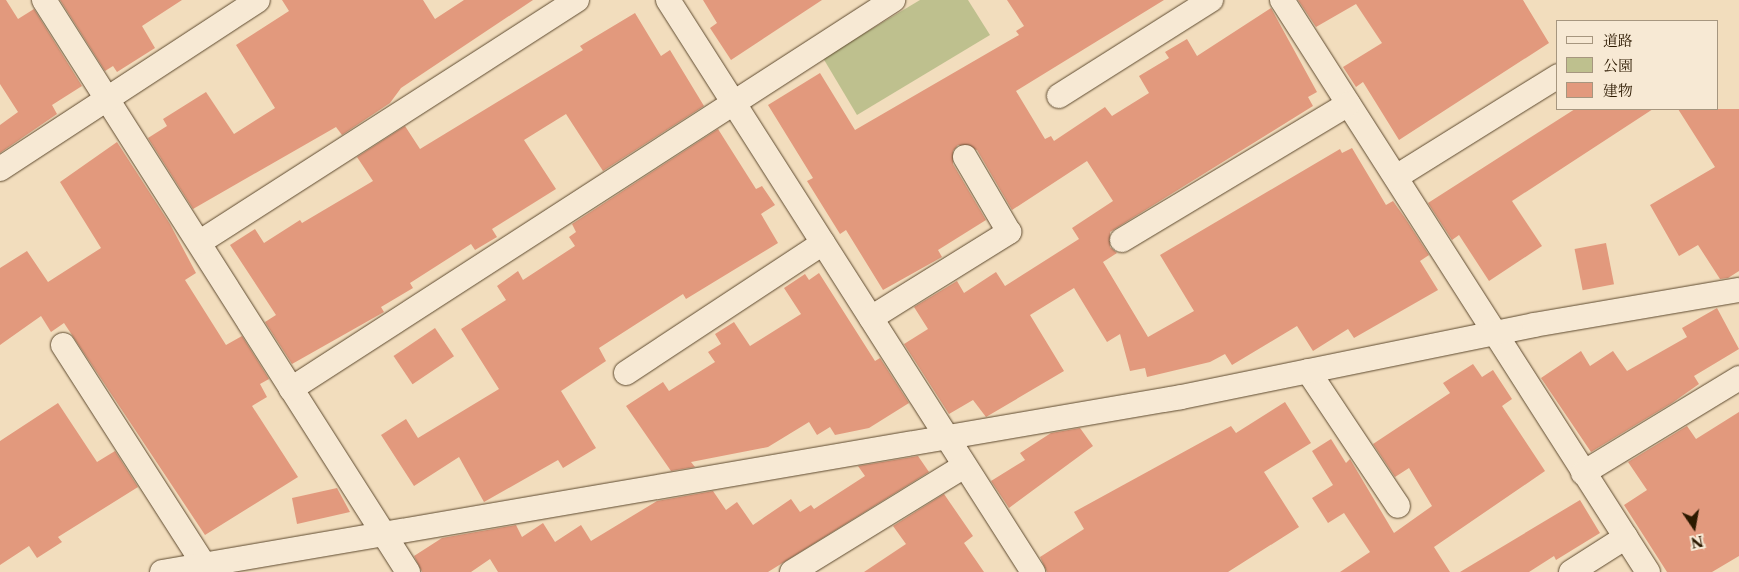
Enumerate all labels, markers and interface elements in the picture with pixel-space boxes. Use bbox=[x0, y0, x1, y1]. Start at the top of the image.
legend bbox=[1556, 20, 1719, 110]
text: 道路 bbox=[1603, 31, 1633, 50]
text: 公園 bbox=[1603, 56, 1633, 75]
text: 建物 bbox=[1603, 81, 1633, 100]
north arrow bbox=[1669, 502, 1719, 552]
text: N bbox=[1689, 532, 1705, 552]

